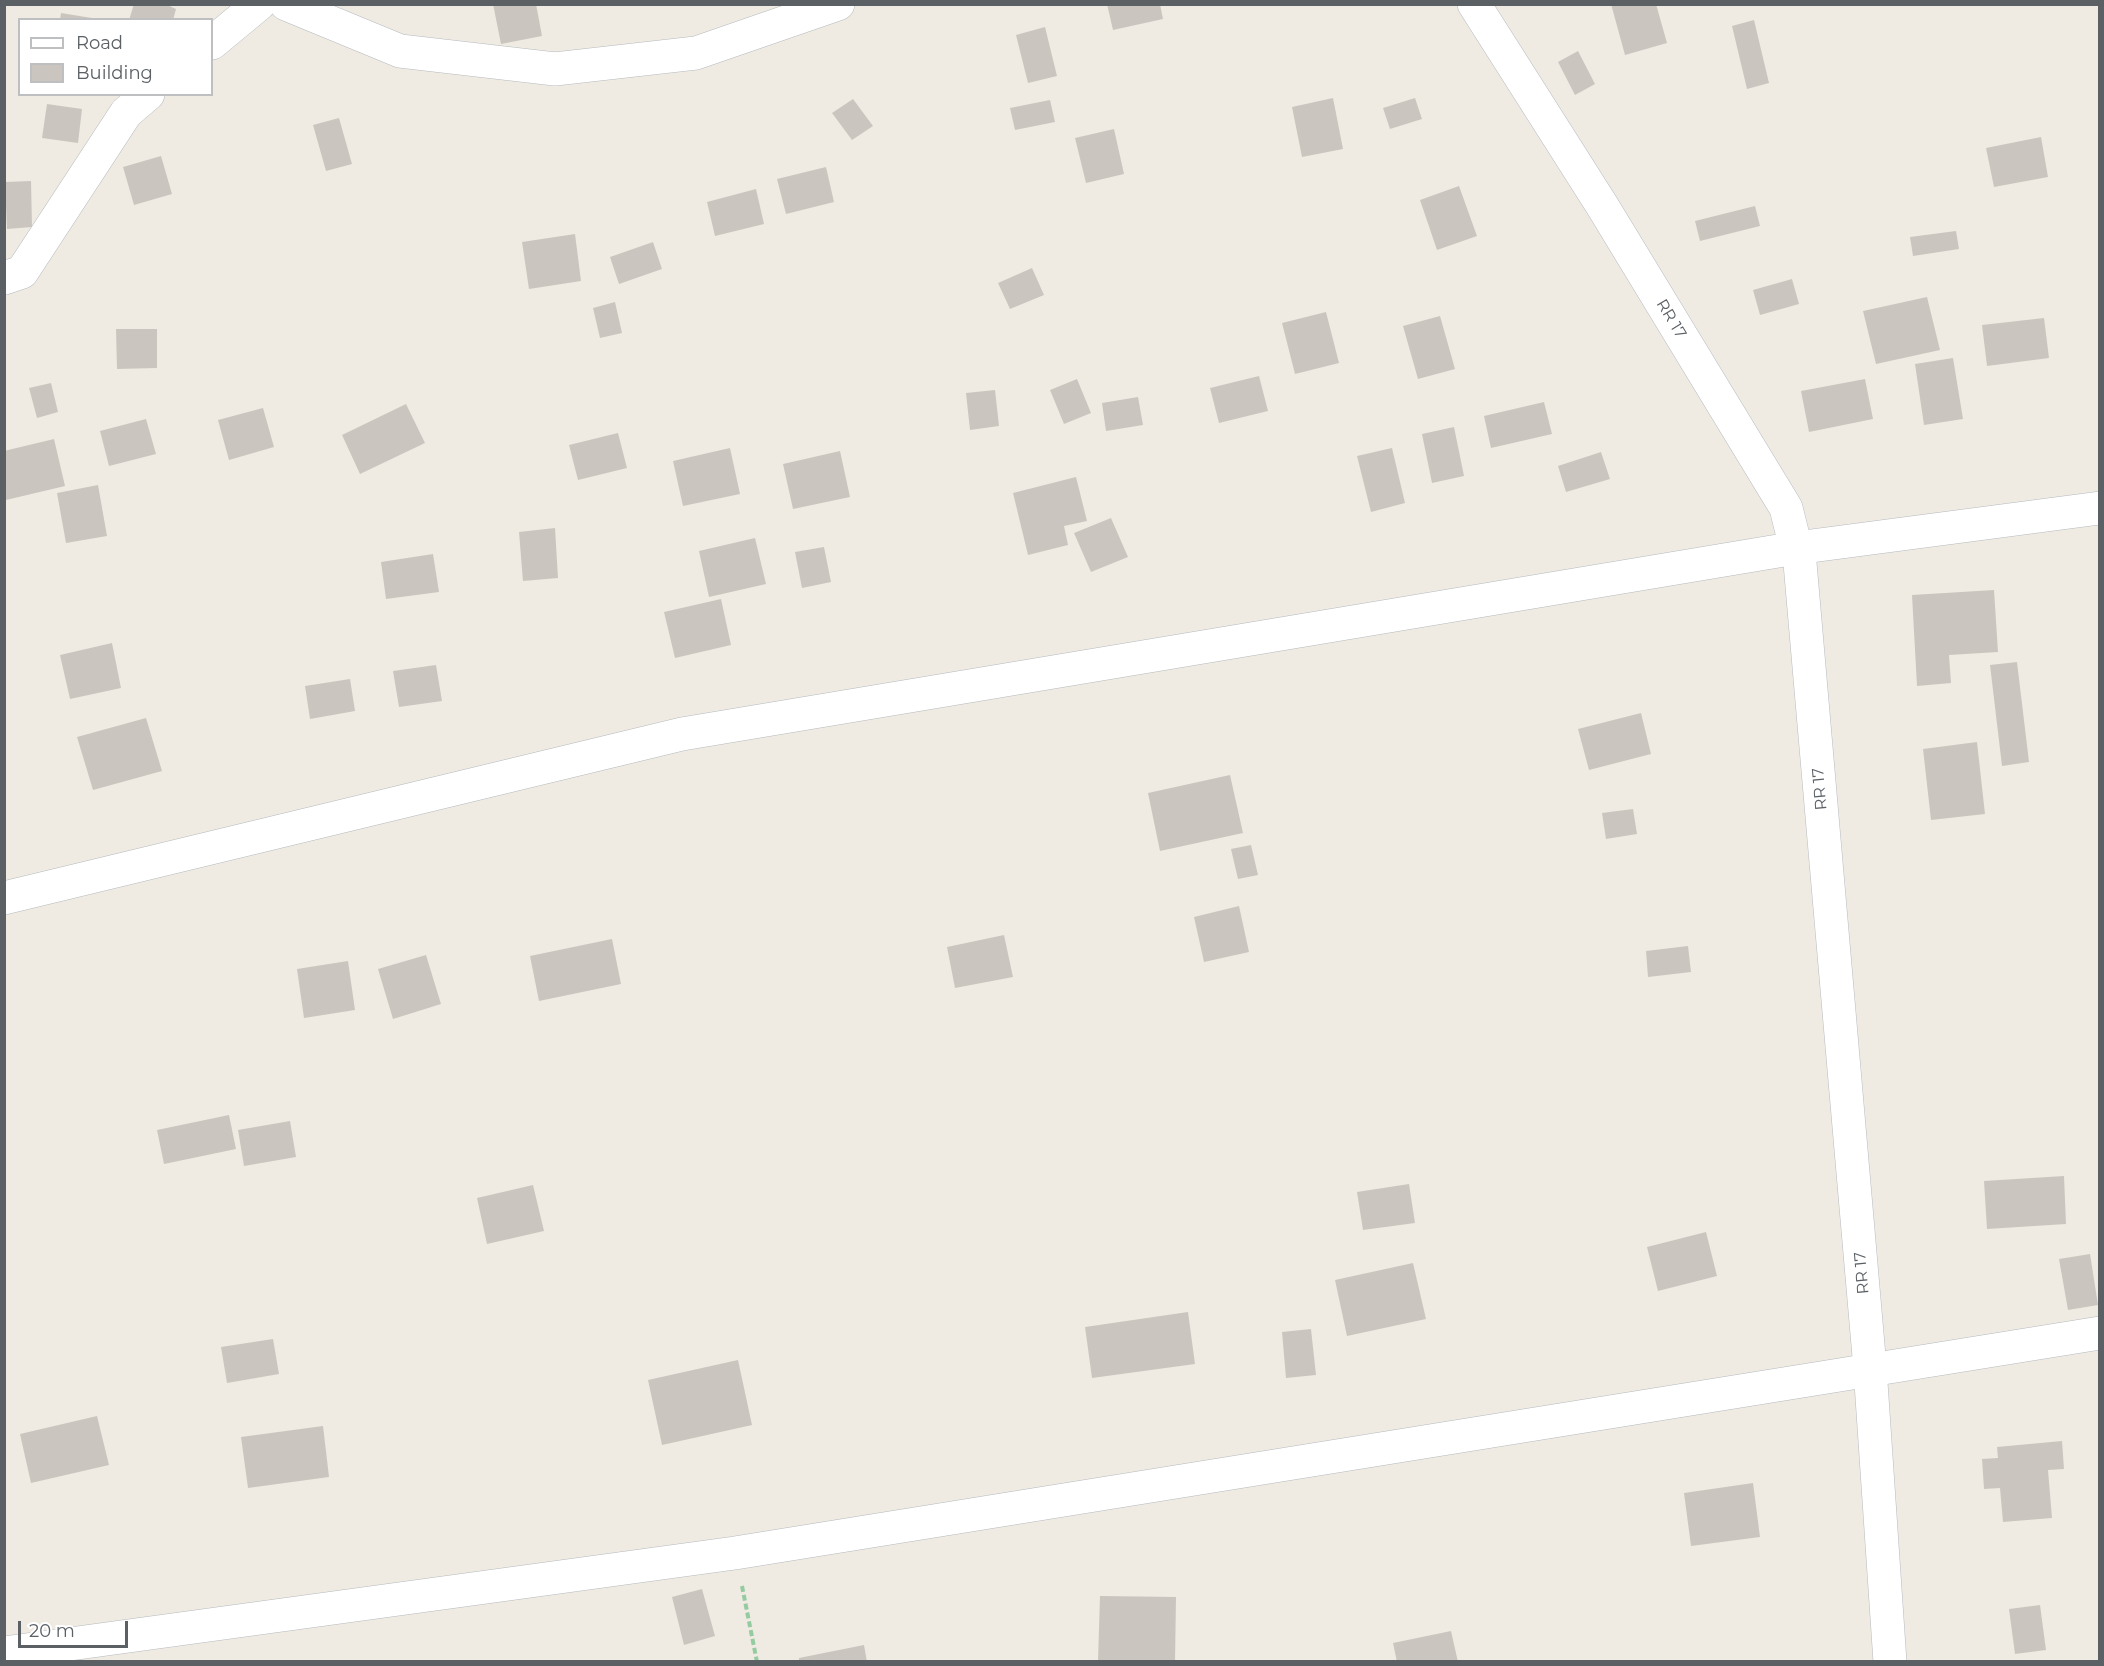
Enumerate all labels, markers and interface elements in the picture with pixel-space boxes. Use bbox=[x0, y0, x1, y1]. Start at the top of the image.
legend bbox=[18, 18, 213, 96]
text: Road bbox=[76, 32, 123, 54]
text: Building bbox=[76, 62, 153, 84]
street label: RR 17 bbox=[1652, 296, 1690, 342]
street label: RR 17 bbox=[1809, 767, 1831, 811]
street label: RR 17 bbox=[1851, 1251, 1873, 1295]
scale bar bbox=[21, 1609, 130, 1647]
text: 20 m bbox=[29, 1620, 75, 1642]

